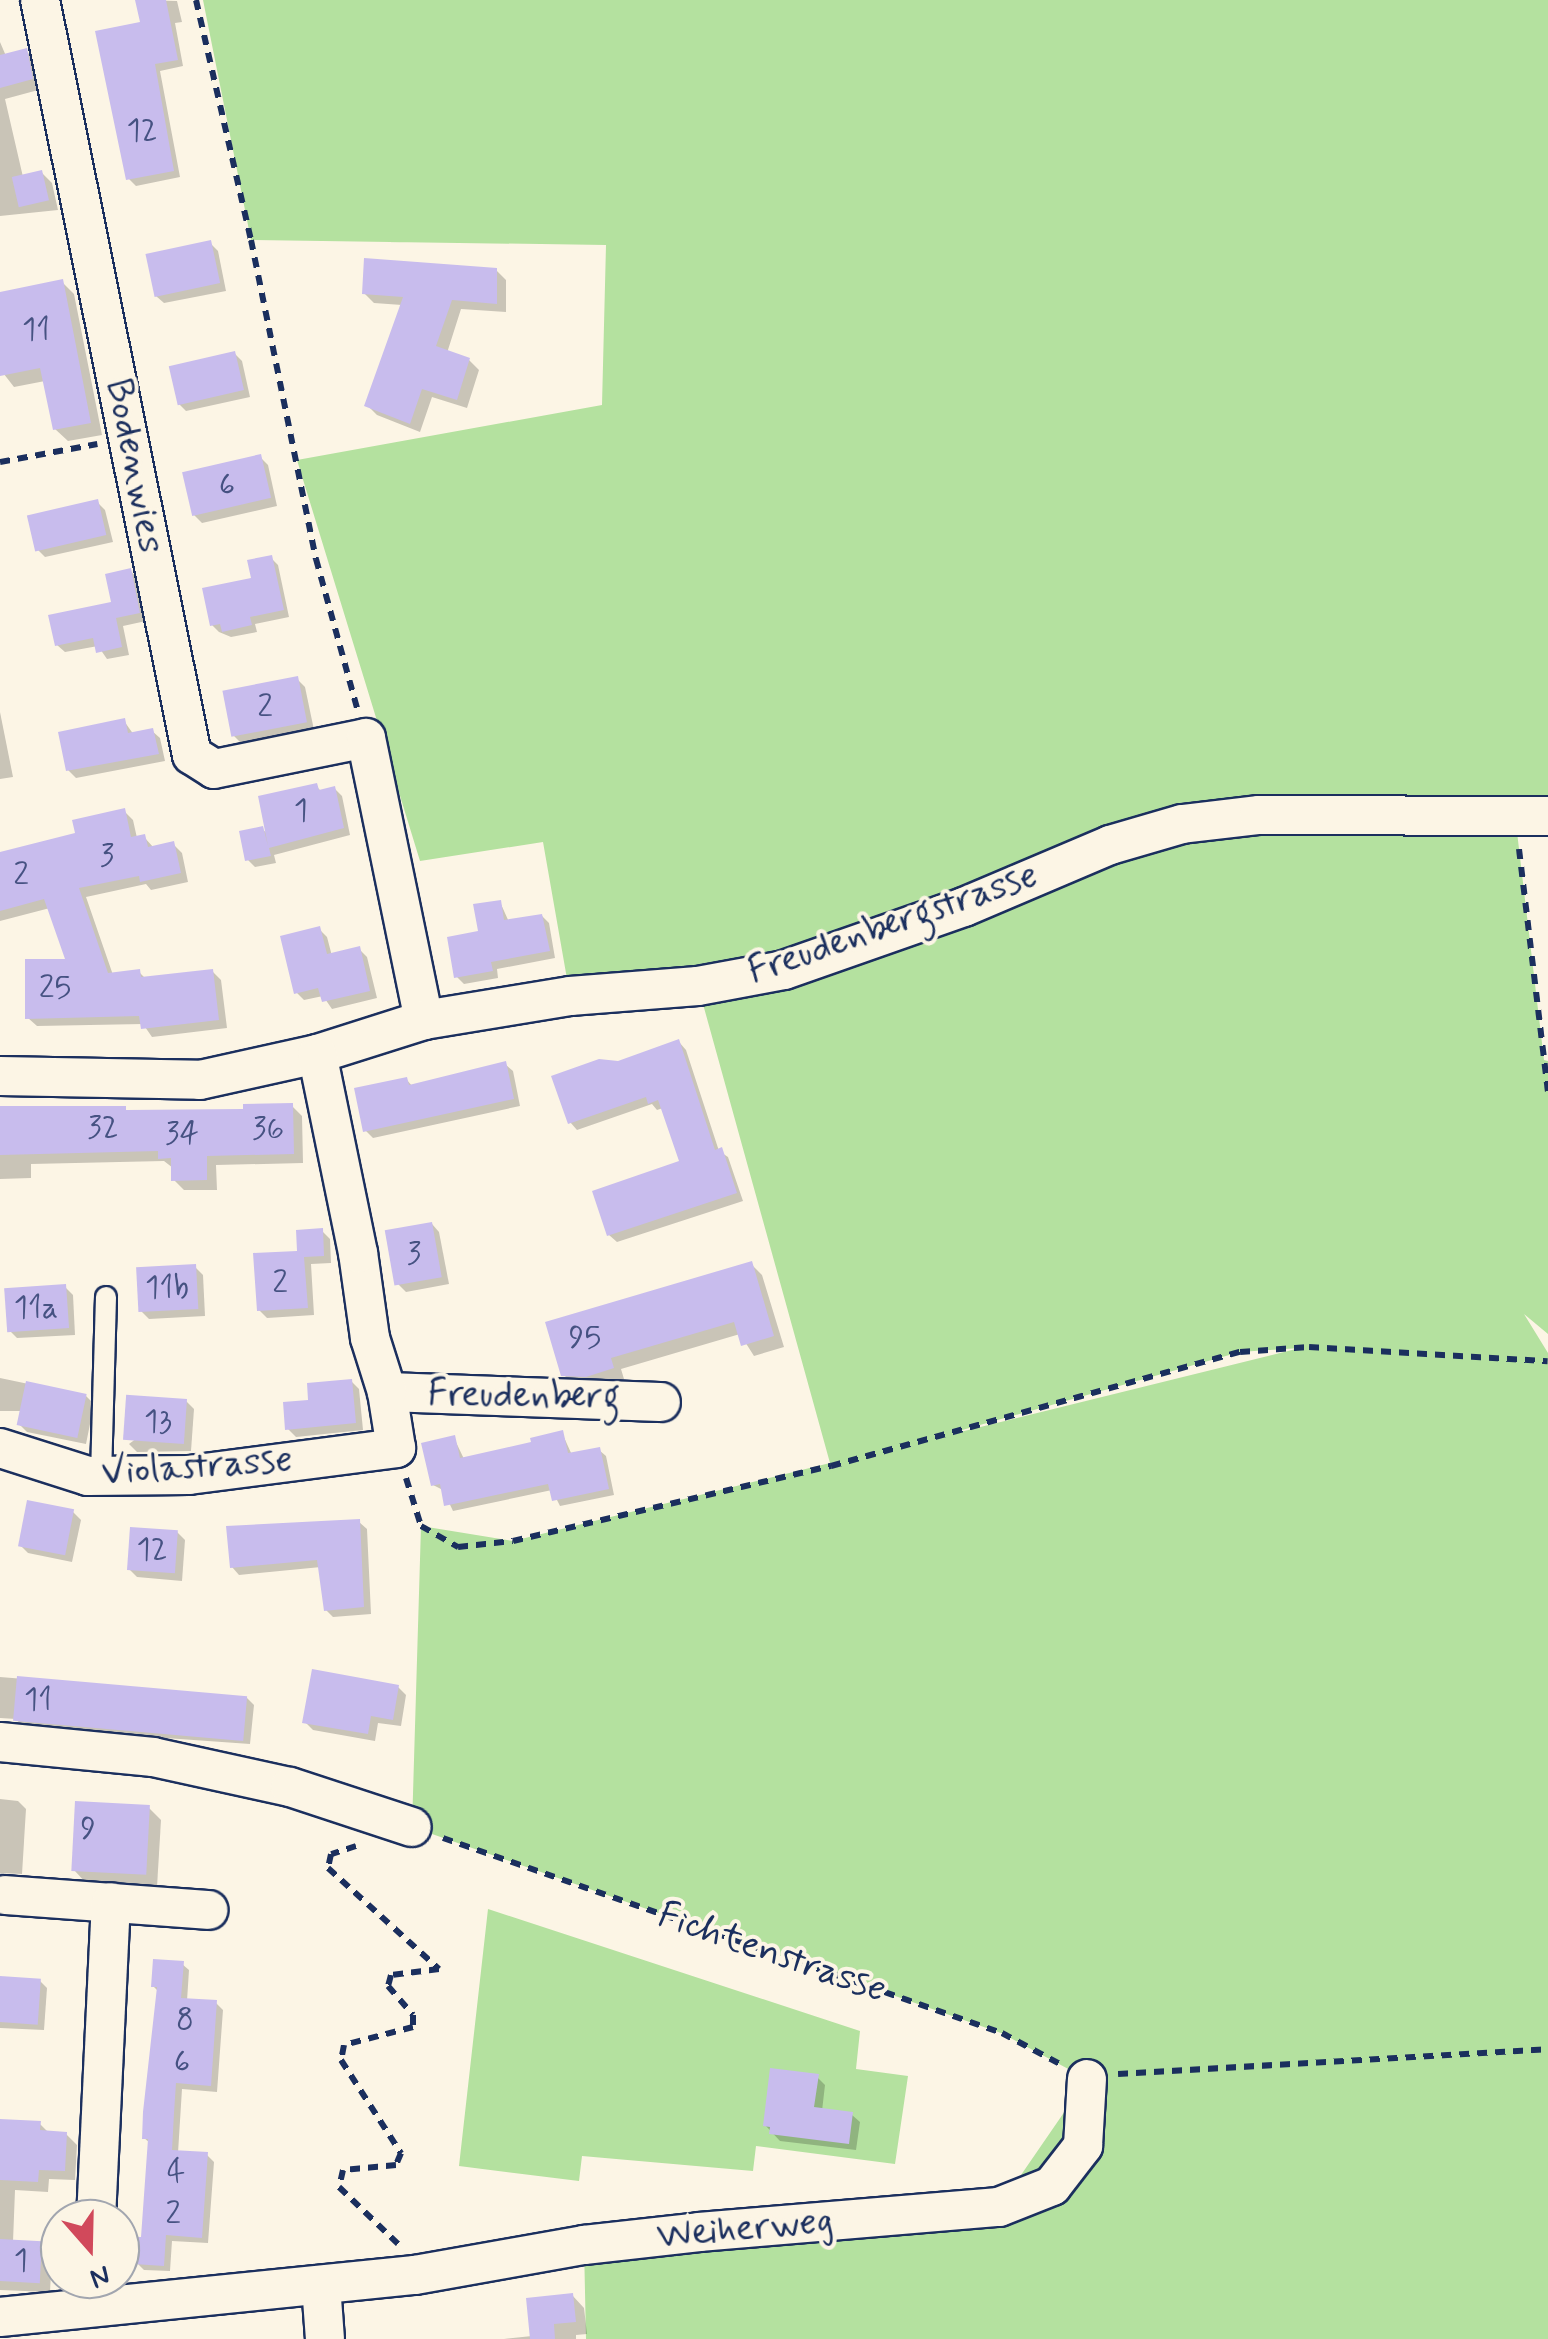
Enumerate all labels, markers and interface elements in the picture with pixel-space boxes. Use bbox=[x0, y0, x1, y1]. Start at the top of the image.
house number: 12 bbox=[126, 112, 158, 150]
house number: 11 bbox=[22, 311, 50, 349]
street label: Bodenwies bbox=[95, 375, 173, 557]
house number: 6 bbox=[219, 466, 235, 504]
house number: 2 bbox=[257, 688, 273, 726]
house number: 1 bbox=[294, 792, 308, 830]
house number: 3 bbox=[100, 837, 114, 875]
street label: Freudenbergstrasse bbox=[742, 853, 1044, 995]
house number: 2 bbox=[13, 856, 29, 894]
house number: 25 bbox=[39, 969, 71, 1007]
house number: 32 bbox=[87, 1109, 119, 1147]
house number: 36 bbox=[252, 1110, 284, 1148]
house number: 34 bbox=[165, 1115, 199, 1153]
house number: 3 bbox=[407, 1235, 421, 1273]
house number: 2 bbox=[272, 1264, 288, 1302]
house number: 11b bbox=[145, 1269, 189, 1307]
house number: 11a bbox=[14, 1289, 58, 1327]
house number: 95 bbox=[569, 1319, 601, 1357]
street label: Freudenberg bbox=[427, 1372, 621, 1420]
house number: 13 bbox=[144, 1403, 172, 1441]
street label: Violastrasse bbox=[100, 1438, 294, 1496]
house number: 12 bbox=[136, 1531, 168, 1569]
house number: 11 bbox=[24, 1681, 52, 1719]
house number: 9 bbox=[80, 1810, 96, 1848]
street label: Fichtenstrasse bbox=[652, 1893, 892, 2013]
house number: 8 bbox=[176, 2001, 194, 2039]
house number: 6 bbox=[174, 2043, 190, 2081]
house number: 4 bbox=[167, 2153, 185, 2191]
house number: 2 bbox=[165, 2195, 181, 2233]
north arrow bbox=[40, 2199, 140, 2299]
street label: Weiherweg bbox=[655, 2199, 835, 2259]
house number: 1 bbox=[14, 2242, 28, 2280]
text: N bbox=[85, 2255, 115, 2296]

